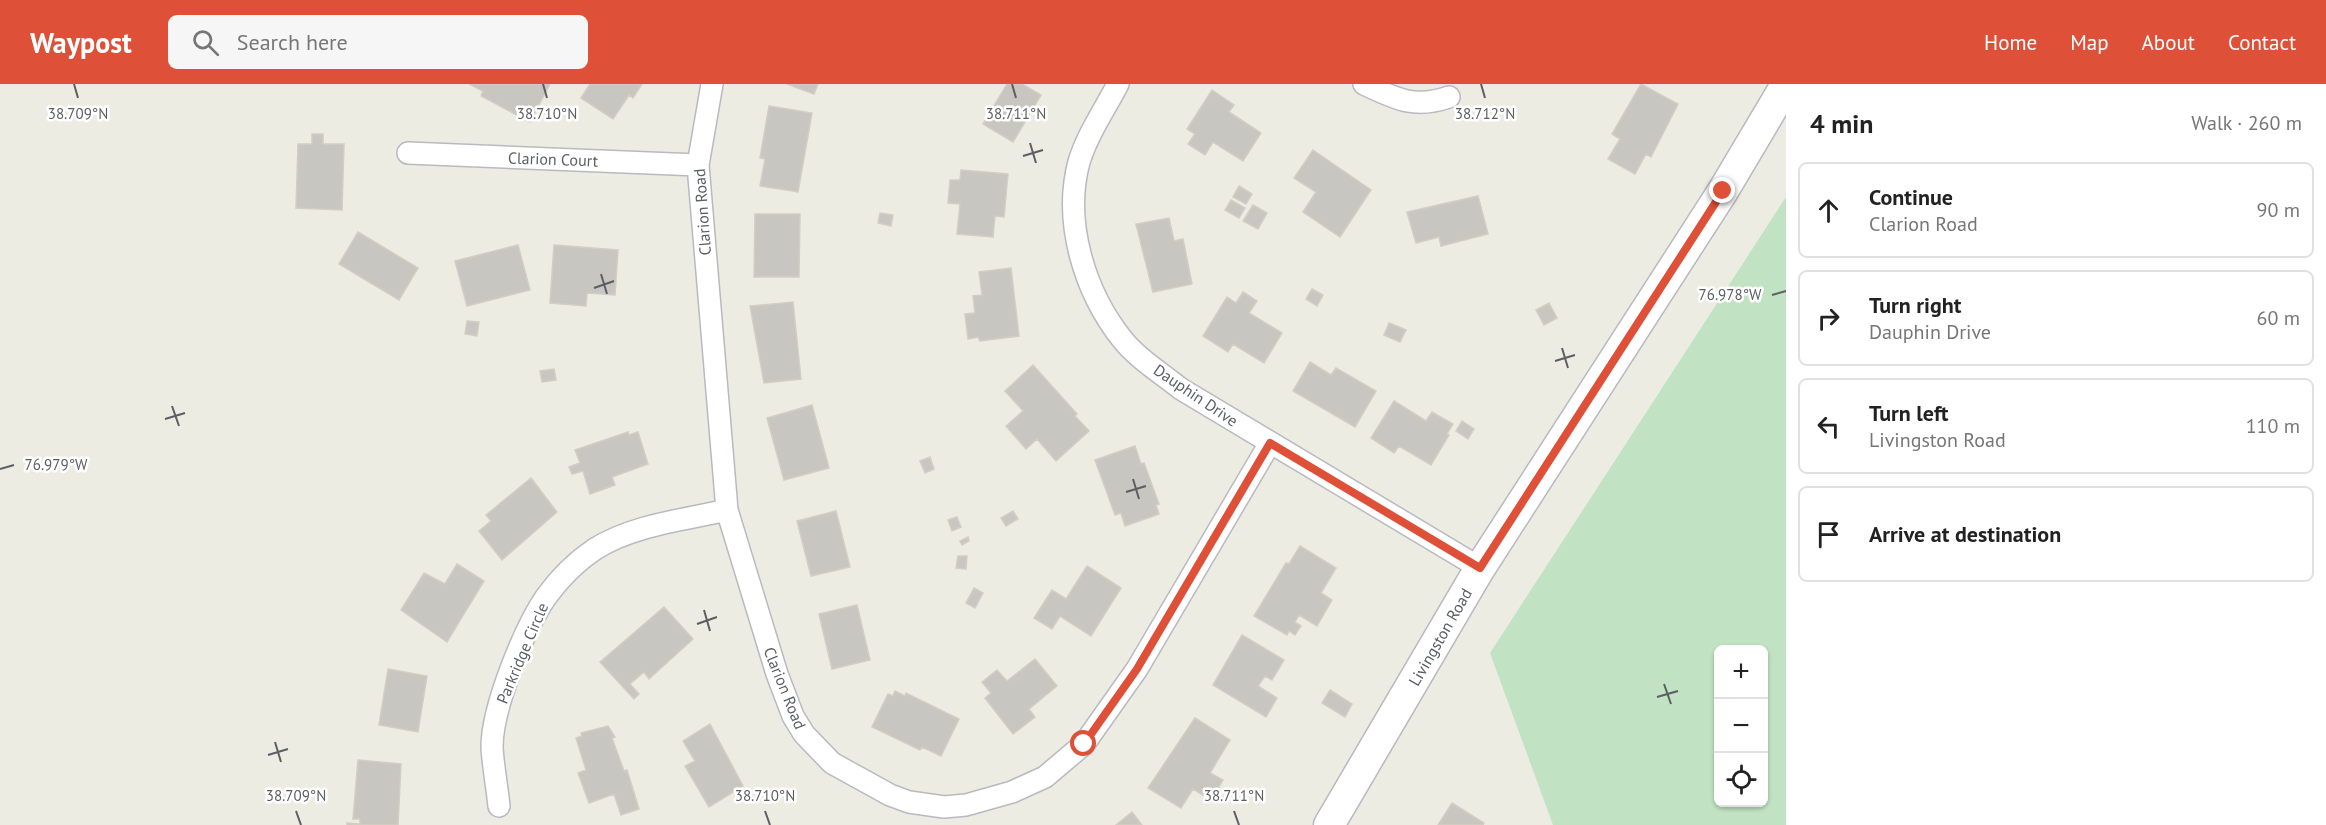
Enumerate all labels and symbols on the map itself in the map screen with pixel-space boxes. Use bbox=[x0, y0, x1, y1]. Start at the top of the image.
text: 38.709°N bbox=[48, 104, 108, 123]
text: 38.710°N bbox=[517, 104, 577, 123]
text: 38.711°N bbox=[986, 104, 1046, 123]
text: 38.712°N bbox=[1455, 104, 1515, 123]
street label: Clarion Court bbox=[508, 147, 599, 171]
street label: Clarion Road bbox=[689, 168, 715, 256]
route end bbox=[1709, 177, 1735, 203]
text: 76.978°W bbox=[1699, 285, 1762, 304]
street label: Dauphin Drive bbox=[1150, 359, 1242, 431]
text: 76.979°W bbox=[25, 455, 88, 474]
street label: Livingston Road bbox=[1404, 585, 1476, 689]
street label: Parkridge Circle bbox=[492, 600, 552, 706]
street label: Clarion Road bbox=[759, 644, 811, 732]
route start bbox=[1070, 730, 1096, 756]
text: 38.709°N bbox=[266, 786, 326, 805]
text: 38.710°N bbox=[735, 786, 795, 805]
text: 38.711°N bbox=[1204, 786, 1264, 805]

